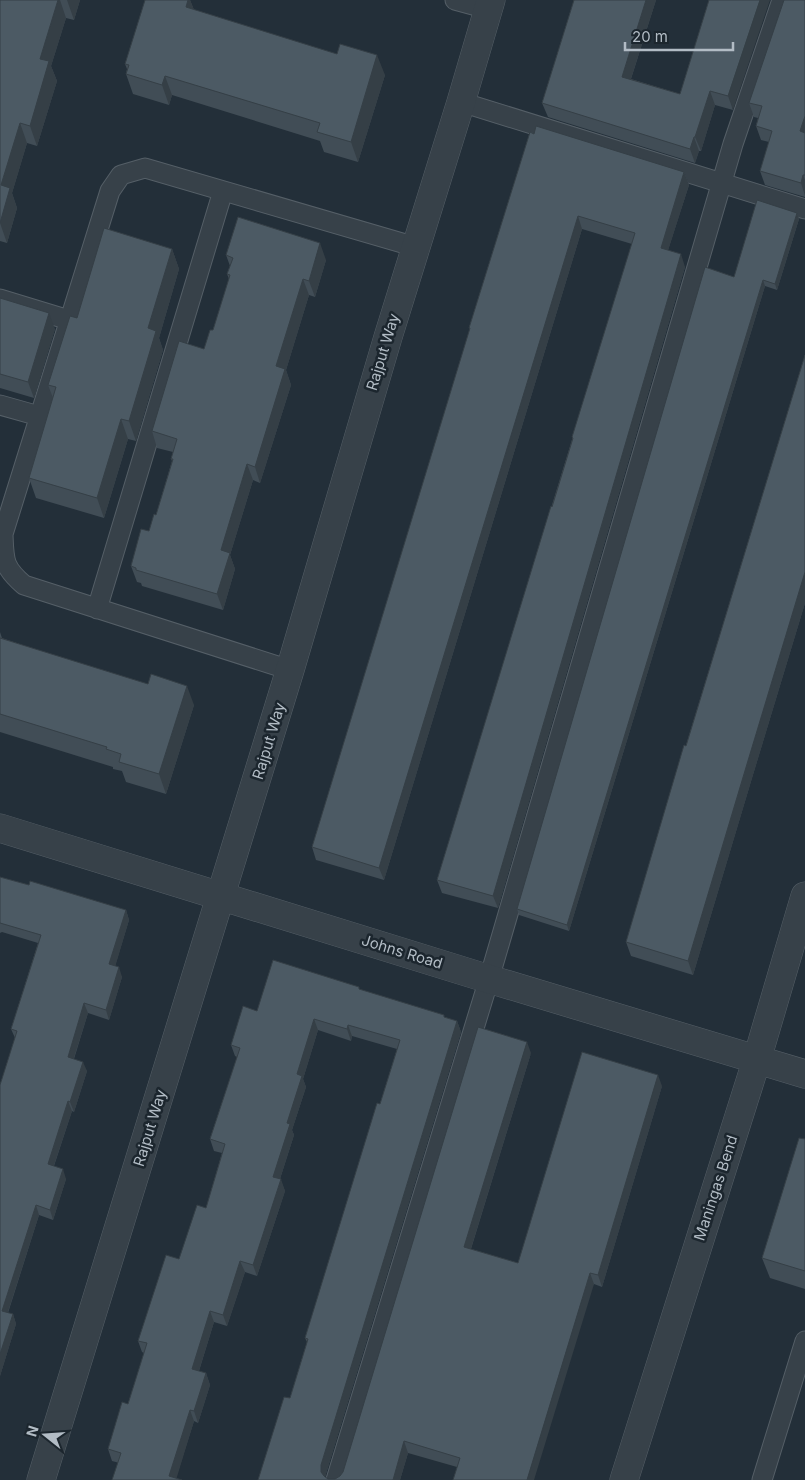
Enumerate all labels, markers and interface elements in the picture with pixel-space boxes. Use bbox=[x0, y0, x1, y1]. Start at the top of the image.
scale bar bbox=[625, 20, 732, 52]
text: 20 m bbox=[632, 27, 668, 46]
street label: Rajput Way bbox=[362, 311, 403, 393]
street label: Rajput Way bbox=[248, 700, 289, 782]
street label: Johns Road bbox=[359, 930, 445, 973]
street label: Rajput Way bbox=[129, 1087, 170, 1169]
street label: Maningas Bend bbox=[690, 1133, 742, 1243]
north arrow bbox=[20, 1410, 70, 1460]
text: N bbox=[22, 1423, 42, 1439]

